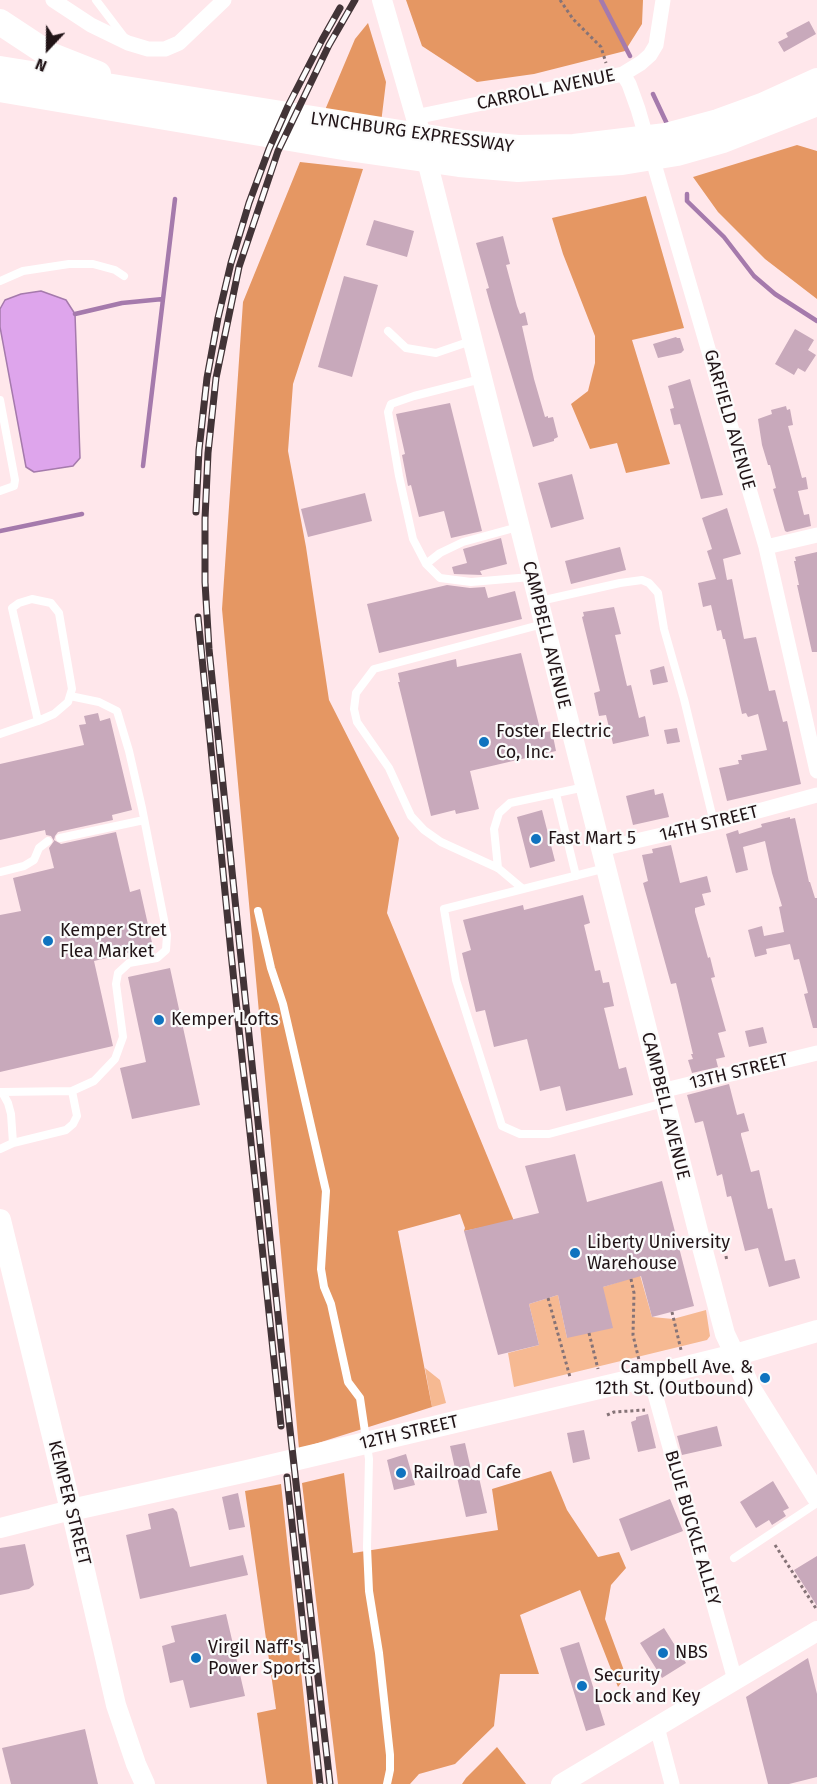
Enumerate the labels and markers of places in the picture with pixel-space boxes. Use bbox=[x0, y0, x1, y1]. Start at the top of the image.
place label: Foster Electric Co, Inc. bbox=[496, 721, 611, 764]
marker: Foster Electric Co, Inc. bbox=[477, 735, 491, 749]
place label: Fast Mart 5 bbox=[548, 828, 636, 850]
marker: Fast Mart 5 bbox=[529, 832, 543, 846]
place label: Kemper Stret Flea Market bbox=[60, 920, 167, 962]
marker: Kemper Stret Flea Market bbox=[41, 934, 55, 948]
place label: Kemper Lofts bbox=[171, 1009, 279, 1031]
marker: Kemper Lofts bbox=[152, 1013, 166, 1027]
place label: Liberty University Warehouse bbox=[587, 1232, 730, 1274]
marker: Liberty University Warehouse bbox=[568, 1246, 582, 1260]
place label: Campbell Ave. & 12th St. (Outbound) bbox=[595, 1357, 753, 1400]
marker: Campbell Ave. & 12th St. (Outbound) bbox=[758, 1371, 772, 1385]
place label: Railroad Cafe bbox=[413, 1462, 521, 1484]
marker: Railroad Cafe bbox=[394, 1466, 408, 1480]
place label: Virgil Naff's Power Sports bbox=[208, 1637, 316, 1680]
place label: NBS bbox=[675, 1642, 708, 1664]
marker: NBS bbox=[656, 1646, 670, 1660]
marker: Virgil Naff's Power Sports bbox=[189, 1651, 203, 1665]
place label: Security Lock and Key bbox=[594, 1665, 700, 1708]
marker: Security Lock and Key bbox=[575, 1679, 589, 1693]

